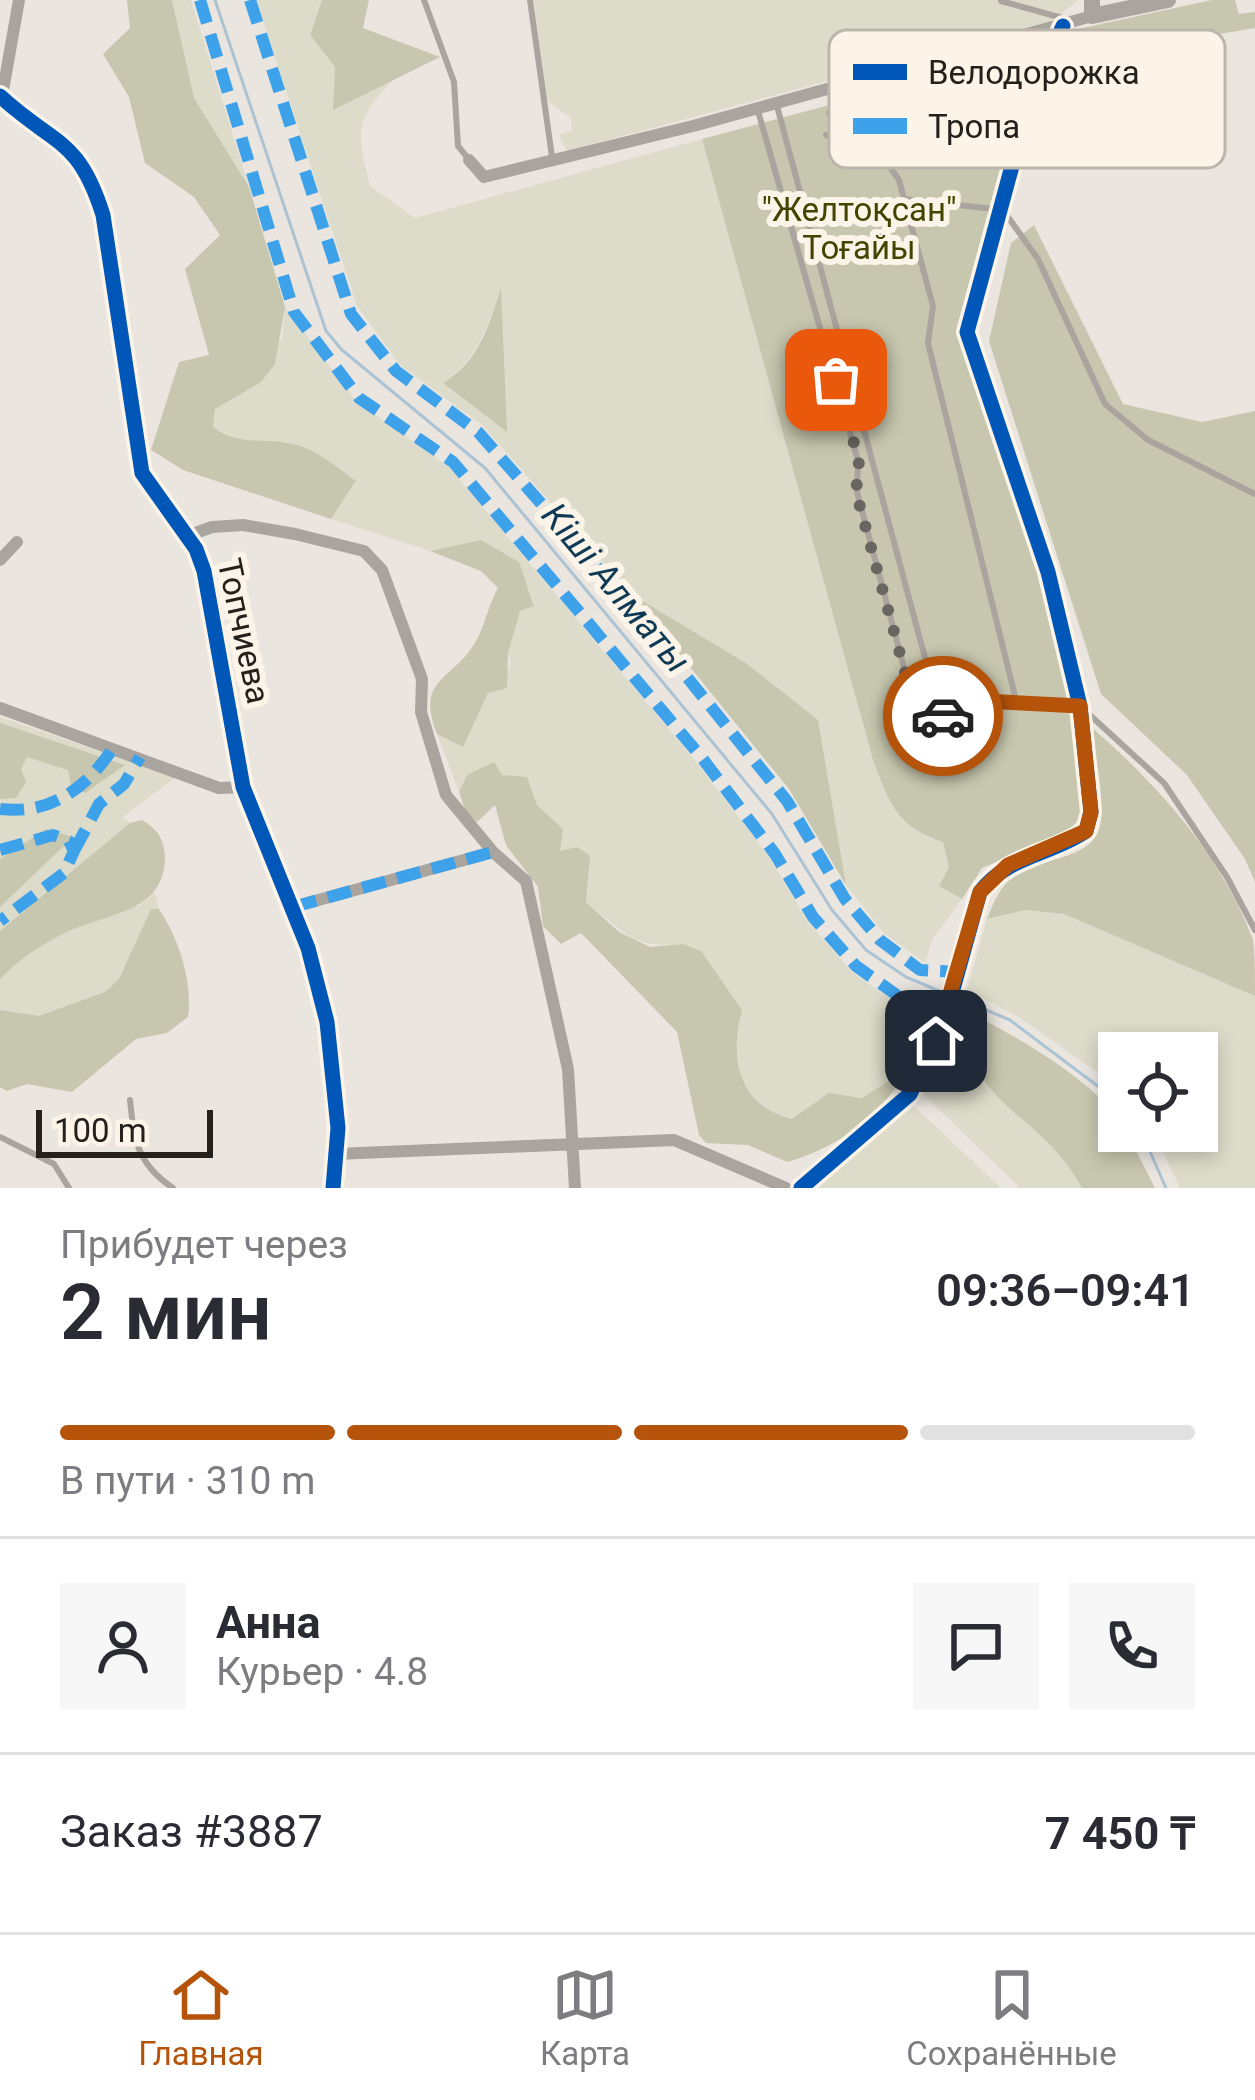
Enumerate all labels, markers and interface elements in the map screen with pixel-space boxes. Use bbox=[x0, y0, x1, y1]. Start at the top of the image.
legend bbox=[829, 30, 1225, 168]
text: Велодорожка bbox=[928, 53, 1140, 92]
text: Тропа bbox=[928, 107, 1020, 146]
park label: "Желтоқсан" Тоғайы bbox=[762, 190, 957, 267]
pin bbox=[785, 329, 887, 431]
icon: bag bbox=[803, 347, 869, 413]
water label: Кіші Алматы bbox=[533, 495, 699, 681]
street label: Топчиева bbox=[210, 555, 278, 707]
courier bbox=[883, 656, 1003, 776]
icon: car bbox=[910, 683, 976, 749]
pin bbox=[885, 990, 987, 1092]
icon: home bbox=[903, 1008, 969, 1074]
map controls bbox=[1098, 1032, 1218, 1152]
button: locate bbox=[1098, 1032, 1218, 1152]
scale bar bbox=[36, 1104, 213, 1157]
text: 100 m bbox=[54, 1111, 147, 1150]
text: Прибудет через bbox=[60, 1222, 348, 1268]
text: 09:36–09:41 bbox=[936, 1264, 1195, 1317]
text: 2 мин bbox=[60, 1267, 272, 1358]
text: В пути · 310 m bbox=[60, 1458, 315, 1504]
button: person bbox=[60, 1583, 186, 1709]
button: chat bbox=[913, 1583, 1039, 1709]
button: phone bbox=[1069, 1583, 1195, 1709]
text: Анна bbox=[216, 1596, 321, 1649]
text: Курьер · 4.8 bbox=[216, 1649, 428, 1695]
text: Заказ #3887 bbox=[60, 1805, 323, 1858]
text: 7 450 ₸ bbox=[1045, 1807, 1195, 1860]
tab: Главная bbox=[138, 1962, 264, 2073]
tab: Карта bbox=[540, 1962, 630, 2073]
tab: Сохранённые bbox=[906, 1962, 1117, 2073]

